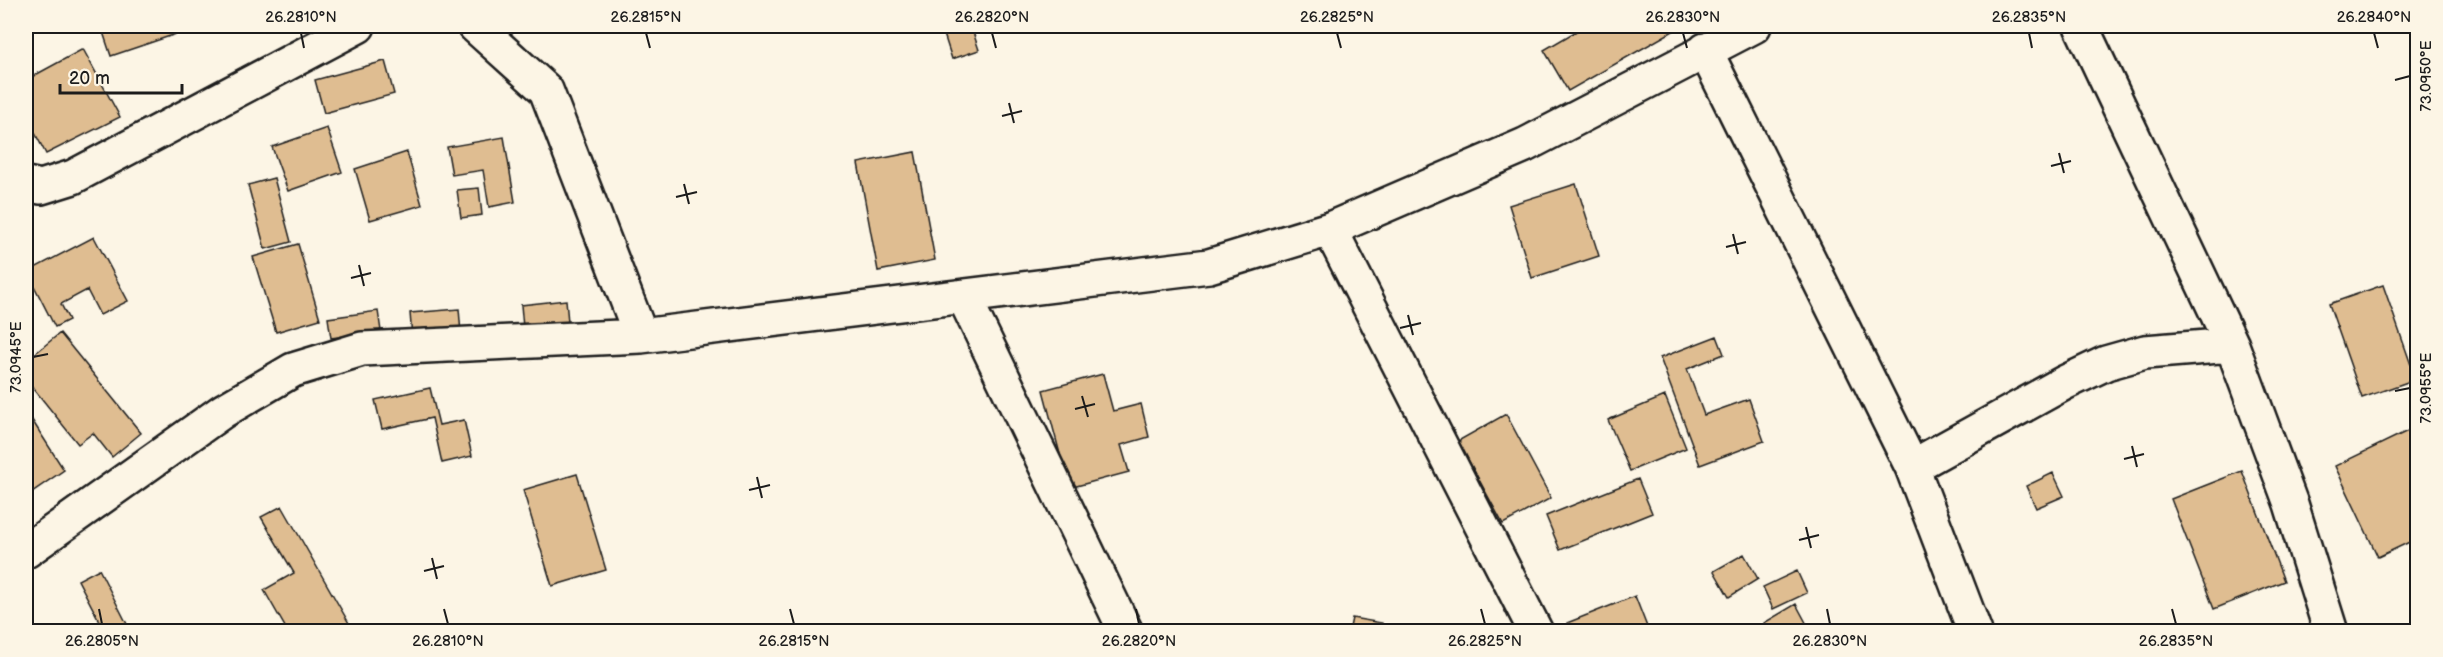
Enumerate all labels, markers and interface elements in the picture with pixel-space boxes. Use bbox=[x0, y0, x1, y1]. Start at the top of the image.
text: 26.2810°N bbox=[265, 8, 337, 27]
text: 26.2815°N bbox=[611, 8, 681, 27]
text: 26.2820°N bbox=[955, 8, 1029, 27]
text: 26.2825°N bbox=[1300, 8, 1374, 27]
text: 26.2830°N bbox=[1646, 8, 1720, 27]
text: 26.2835°N bbox=[1992, 8, 2066, 27]
text: 26.2840°N bbox=[2337, 8, 2411, 27]
text: 73.0950°E bbox=[2417, 40, 2436, 112]
scale bar bbox=[60, 57, 182, 95]
text: 20 m bbox=[69, 68, 110, 89]
text: 73.0945°E bbox=[7, 321, 26, 393]
text: 73.0955°E bbox=[2417, 352, 2436, 423]
text: 26.2805°N bbox=[65, 632, 139, 651]
text: 26.2810°N bbox=[412, 632, 484, 651]
text: 26.2815°N bbox=[759, 632, 829, 651]
text: 26.2820°N bbox=[1102, 632, 1176, 651]
text: 26.2825°N bbox=[1448, 632, 1522, 651]
text: 26.2830°N bbox=[1793, 632, 1867, 651]
text: 26.2835°N bbox=[2139, 632, 2213, 651]

